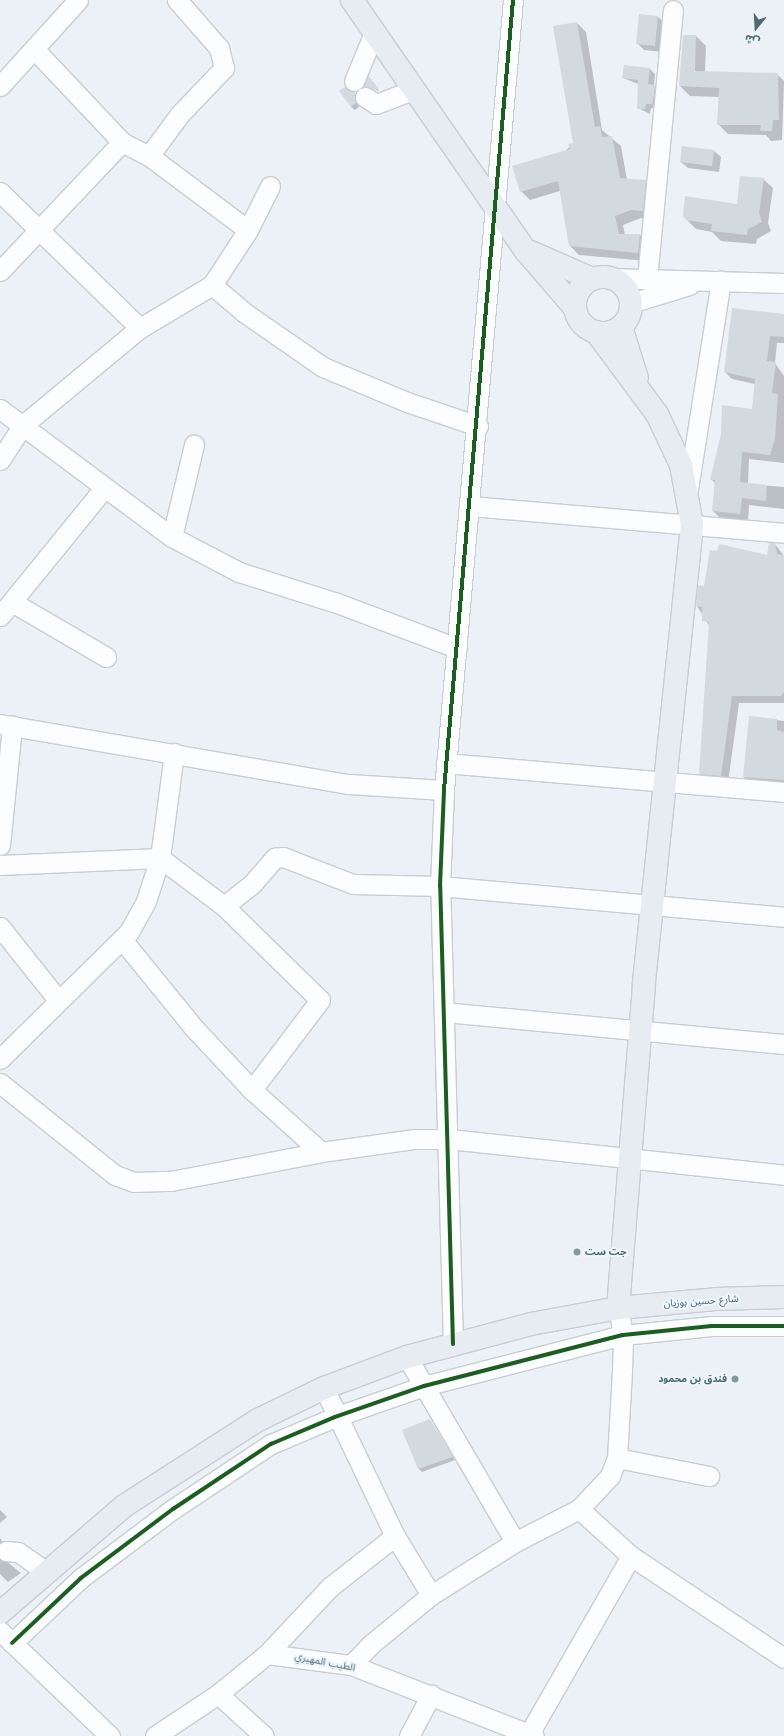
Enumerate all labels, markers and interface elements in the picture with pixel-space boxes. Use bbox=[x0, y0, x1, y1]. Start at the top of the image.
north arrow bbox=[736, 8, 776, 48]
text: ش bbox=[743, 31, 761, 48]
place label: جت ست bbox=[585, 1246, 626, 1258]
marker: جت ست bbox=[572, 1247, 582, 1257]
street label: شارع حسين بوزيان bbox=[663, 1292, 739, 1310]
place label: فندق بن محمود bbox=[658, 1373, 727, 1385]
marker: فندق بن محمود bbox=[730, 1374, 740, 1384]
street label: الطيب المهيري bbox=[294, 1650, 356, 1674]

